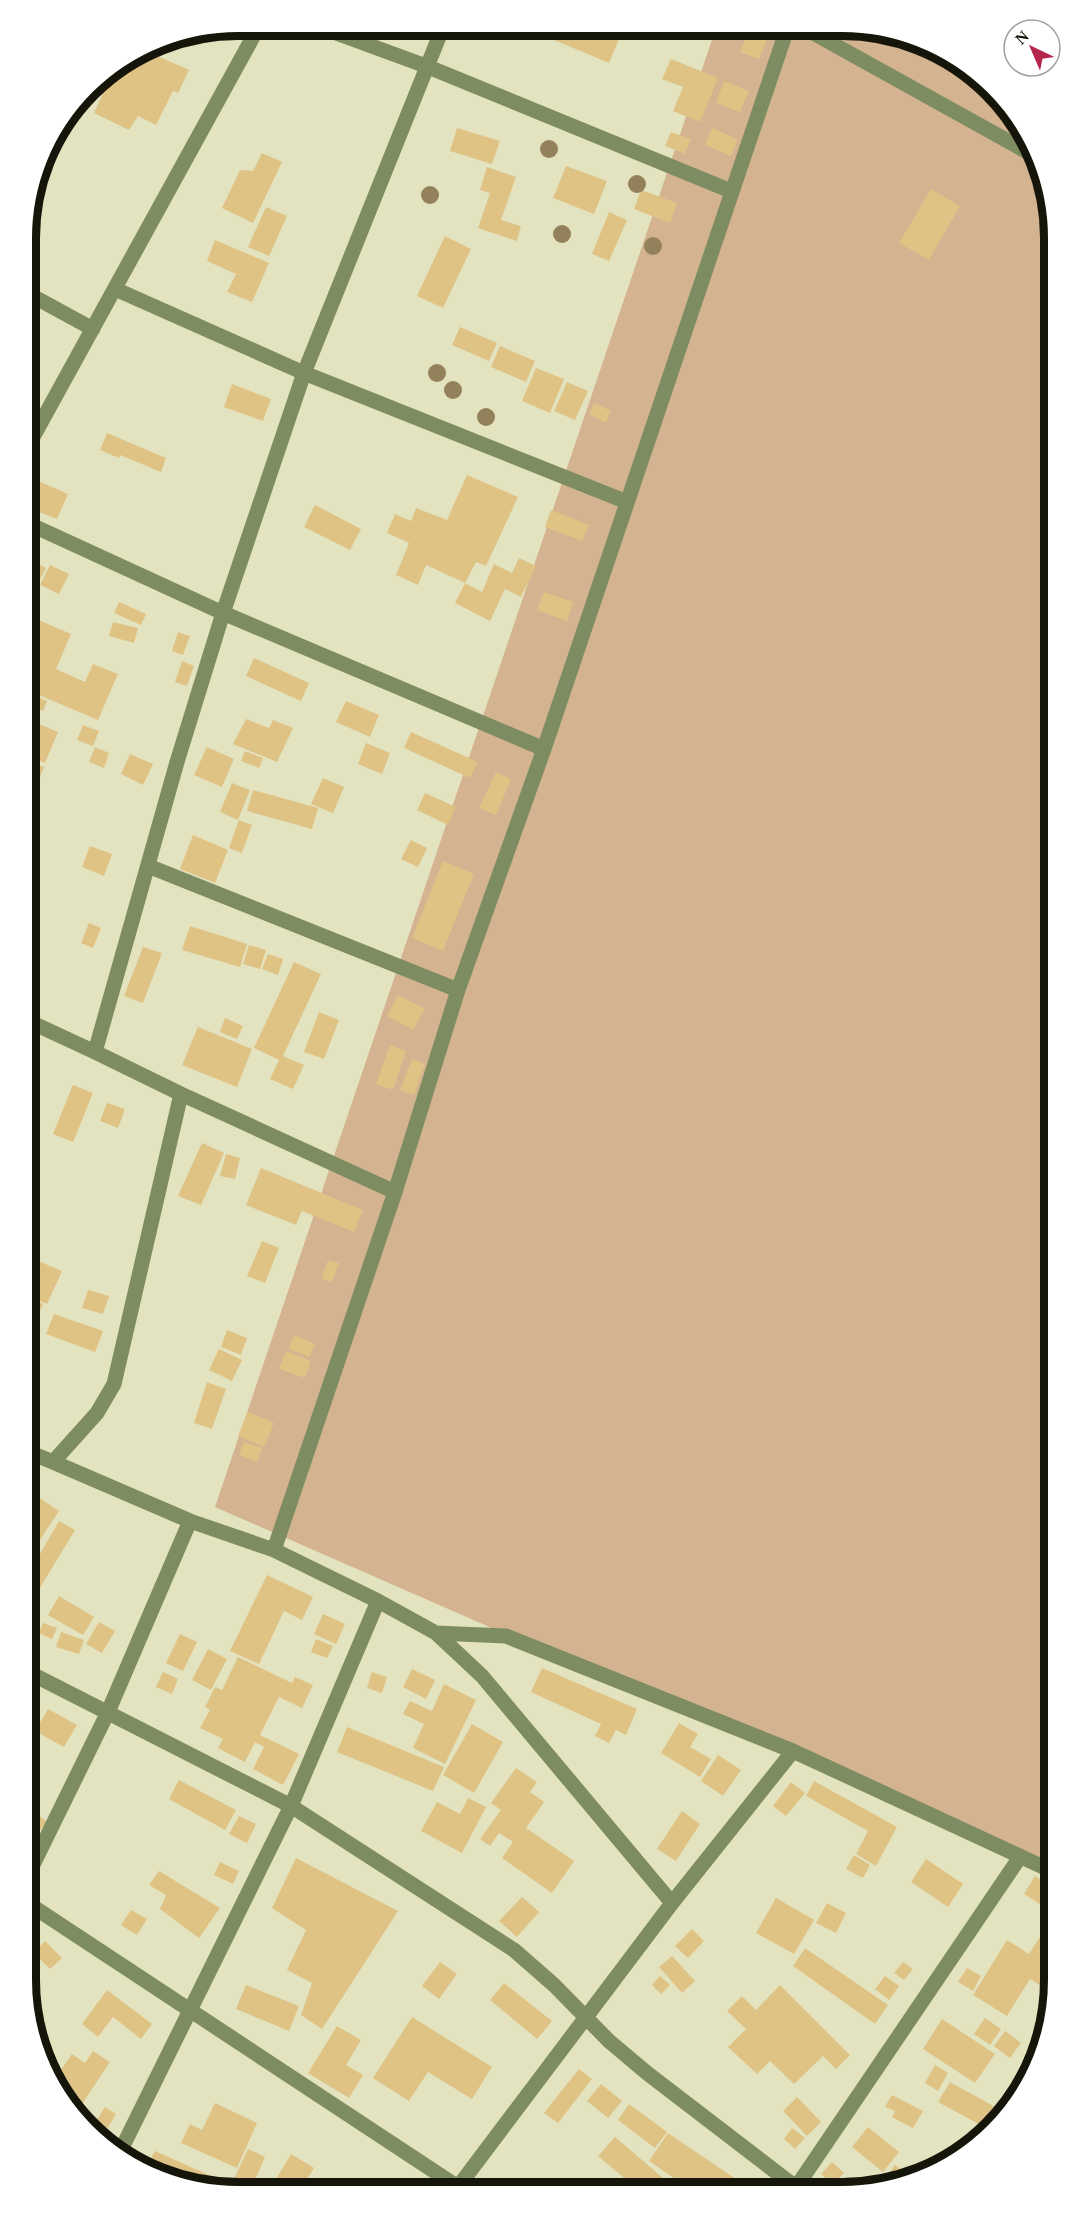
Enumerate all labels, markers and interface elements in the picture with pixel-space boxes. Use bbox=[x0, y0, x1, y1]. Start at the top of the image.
north arrow bbox=[1002, 18, 1062, 78]
text: N bbox=[1012, 27, 1032, 48]

